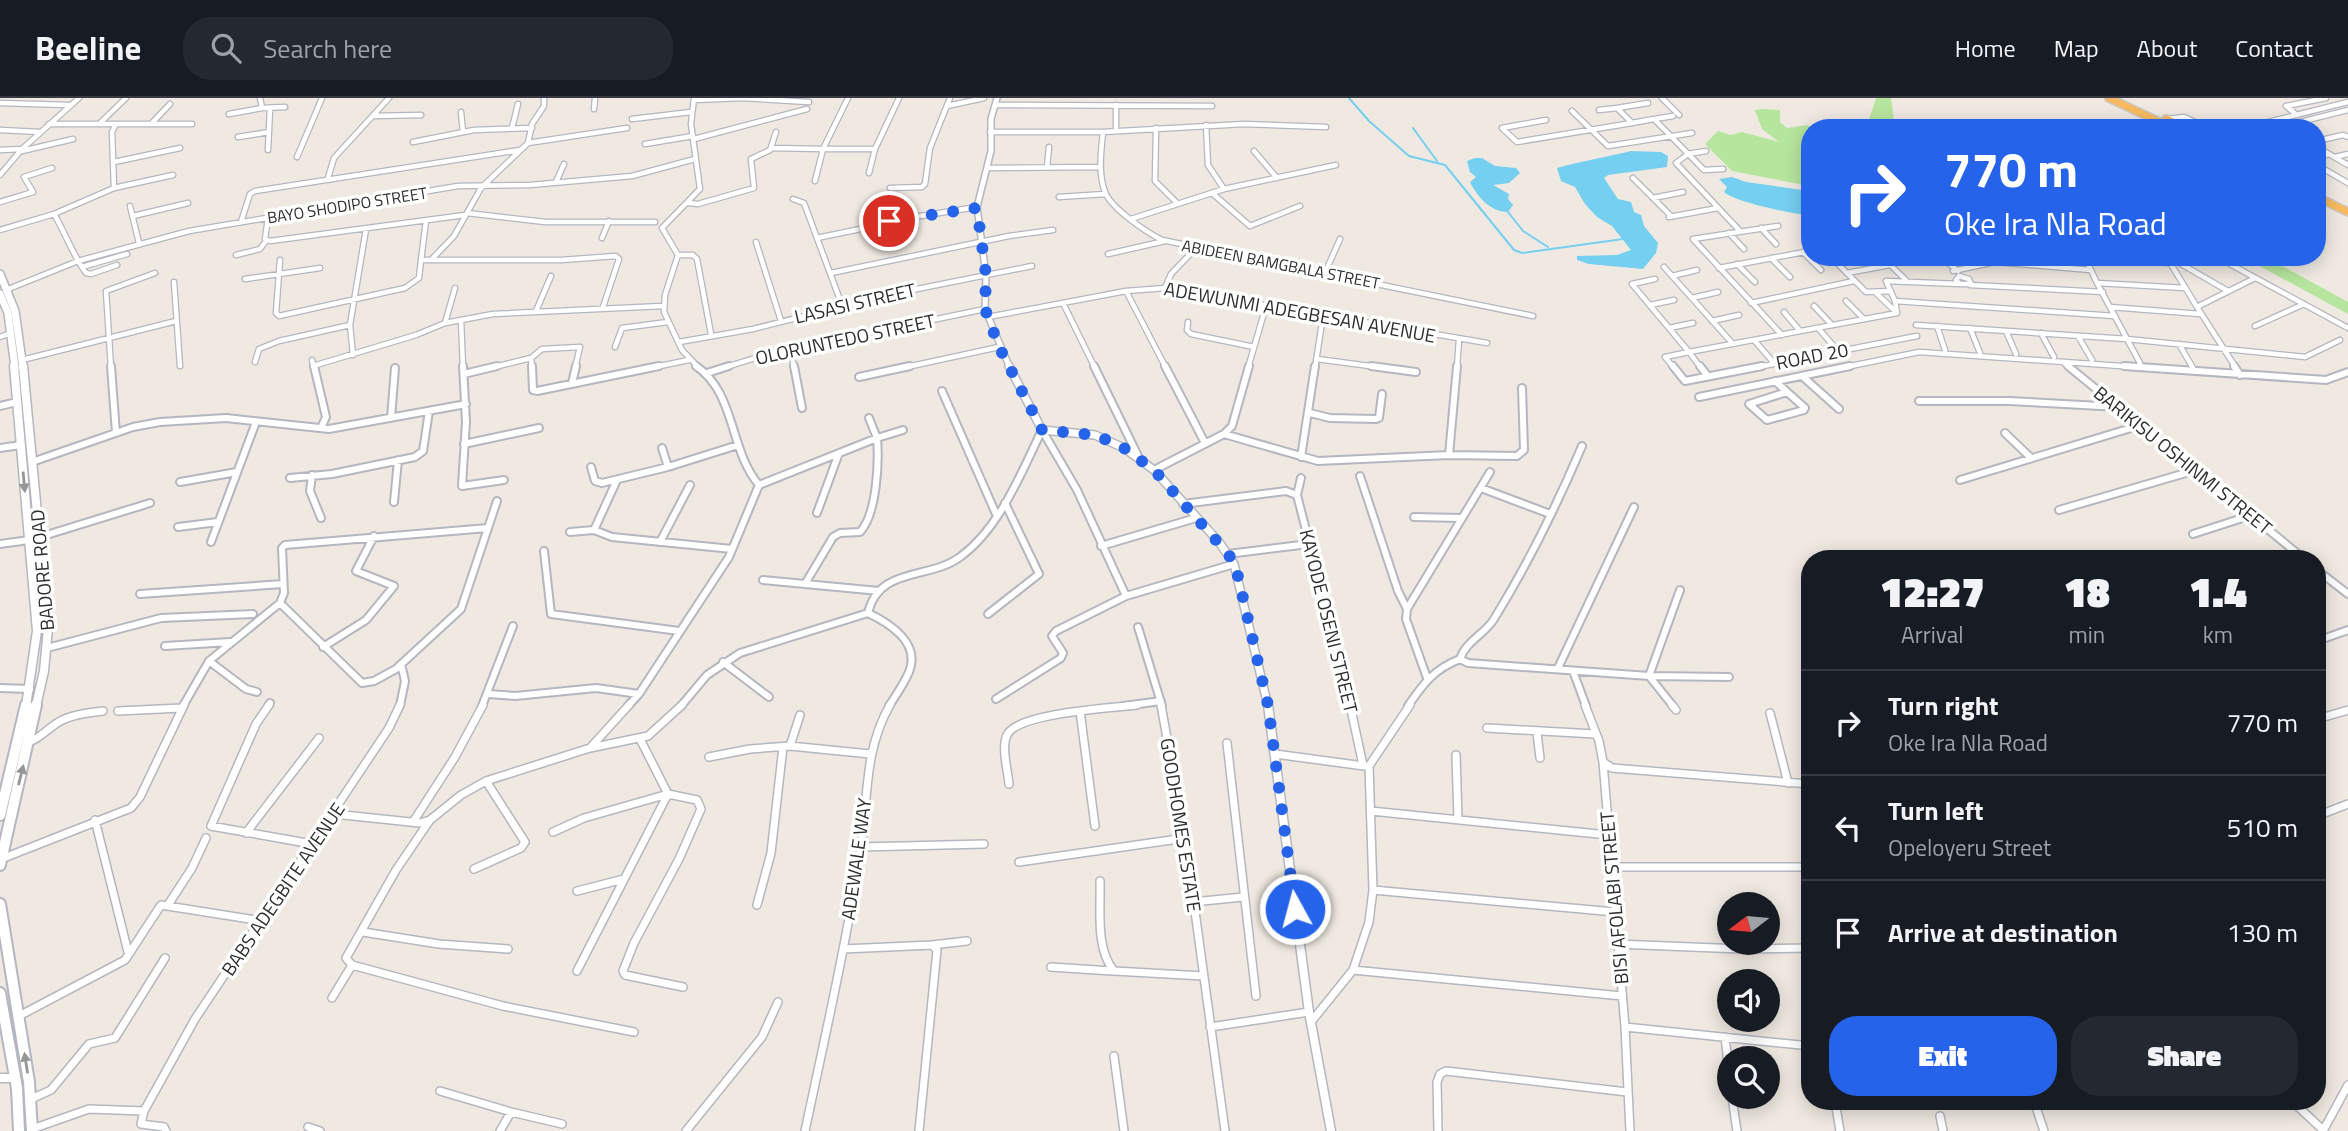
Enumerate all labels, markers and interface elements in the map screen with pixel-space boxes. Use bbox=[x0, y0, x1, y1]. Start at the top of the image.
search box bbox=[183, 17, 673, 80]
text: Beeline bbox=[35, 23, 141, 73]
icon: search bbox=[207, 29, 245, 67]
text: Search here bbox=[263, 29, 392, 68]
text: Home bbox=[1955, 30, 2016, 66]
text: Map bbox=[2054, 30, 2099, 66]
text: About bbox=[2137, 30, 2197, 66]
text: Contact bbox=[2235, 30, 2313, 66]
text: 770 m bbox=[1944, 131, 2078, 206]
icon: right bbox=[1829, 147, 1920, 238]
street label: BAYO SHODIPO STREET bbox=[265, 180, 429, 229]
pin bbox=[859, 191, 919, 251]
text: Oke Ira Nla Road bbox=[1944, 199, 2167, 247]
icon: arrive bbox=[870, 202, 908, 240]
street label: ABIDEEN BAMGBALA STREET bbox=[1180, 233, 1383, 295]
street label: ADEWUNMI ADEGBESAN AVENUE bbox=[1162, 273, 1438, 350]
street label: LASASI STREET bbox=[791, 274, 918, 331]
street label: OLORUNTEDO STREET bbox=[752, 305, 937, 372]
street label: ROAD 20 bbox=[1773, 334, 1851, 377]
street label: BARIKISU OSHINMI STREET bbox=[2088, 378, 2279, 541]
one-way arrow bbox=[19, 471, 30, 493]
street label: BADORE ROAD bbox=[22, 508, 61, 632]
street label: KAYODE OSENI STREET bbox=[1293, 526, 1366, 716]
text: 12:27 bbox=[1880, 559, 1985, 623]
text: 18 bbox=[2064, 559, 2110, 623]
text: 1.4 bbox=[2189, 559, 2247, 623]
text: Arrival bbox=[1901, 617, 1964, 652]
text: min bbox=[2068, 617, 2105, 652]
text: km bbox=[2203, 617, 2233, 652]
text: Turn right bbox=[1888, 686, 1999, 725]
text: 770 m bbox=[2227, 703, 2298, 742]
icon: right bbox=[1829, 704, 1867, 742]
text: Oke Ira Nla Road bbox=[1888, 725, 2048, 760]
street label: GOODHOMES ESTATE bbox=[1153, 736, 1210, 914]
one-way arrow bbox=[15, 764, 26, 786]
text: Turn left bbox=[1888, 791, 1983, 830]
street label: ADEWALE WAY bbox=[833, 795, 879, 922]
street label: BABS ADEGBITE AVENUE bbox=[214, 796, 352, 981]
text: 510 m bbox=[2227, 808, 2298, 847]
icon: left bbox=[1829, 809, 1867, 847]
street label: BISI AFOLABI STREET bbox=[1592, 811, 1635, 986]
text: Opeloyeru Street bbox=[1888, 830, 2051, 865]
position arrow bbox=[1258, 872, 1332, 946]
north arrow bbox=[1717, 892, 1780, 956]
map controls bbox=[1717, 892, 1780, 1109]
text: Arrive at destination bbox=[1888, 913, 2118, 952]
text: 130 m bbox=[2227, 913, 2298, 952]
icon: arrive bbox=[1829, 914, 1867, 952]
button: sound bbox=[1717, 969, 1780, 1032]
button: Exit bbox=[1829, 1016, 2057, 1096]
button: Share bbox=[2071, 1016, 2298, 1096]
button: search bbox=[1717, 1046, 1780, 1109]
one-way arrow bbox=[20, 1052, 31, 1074]

